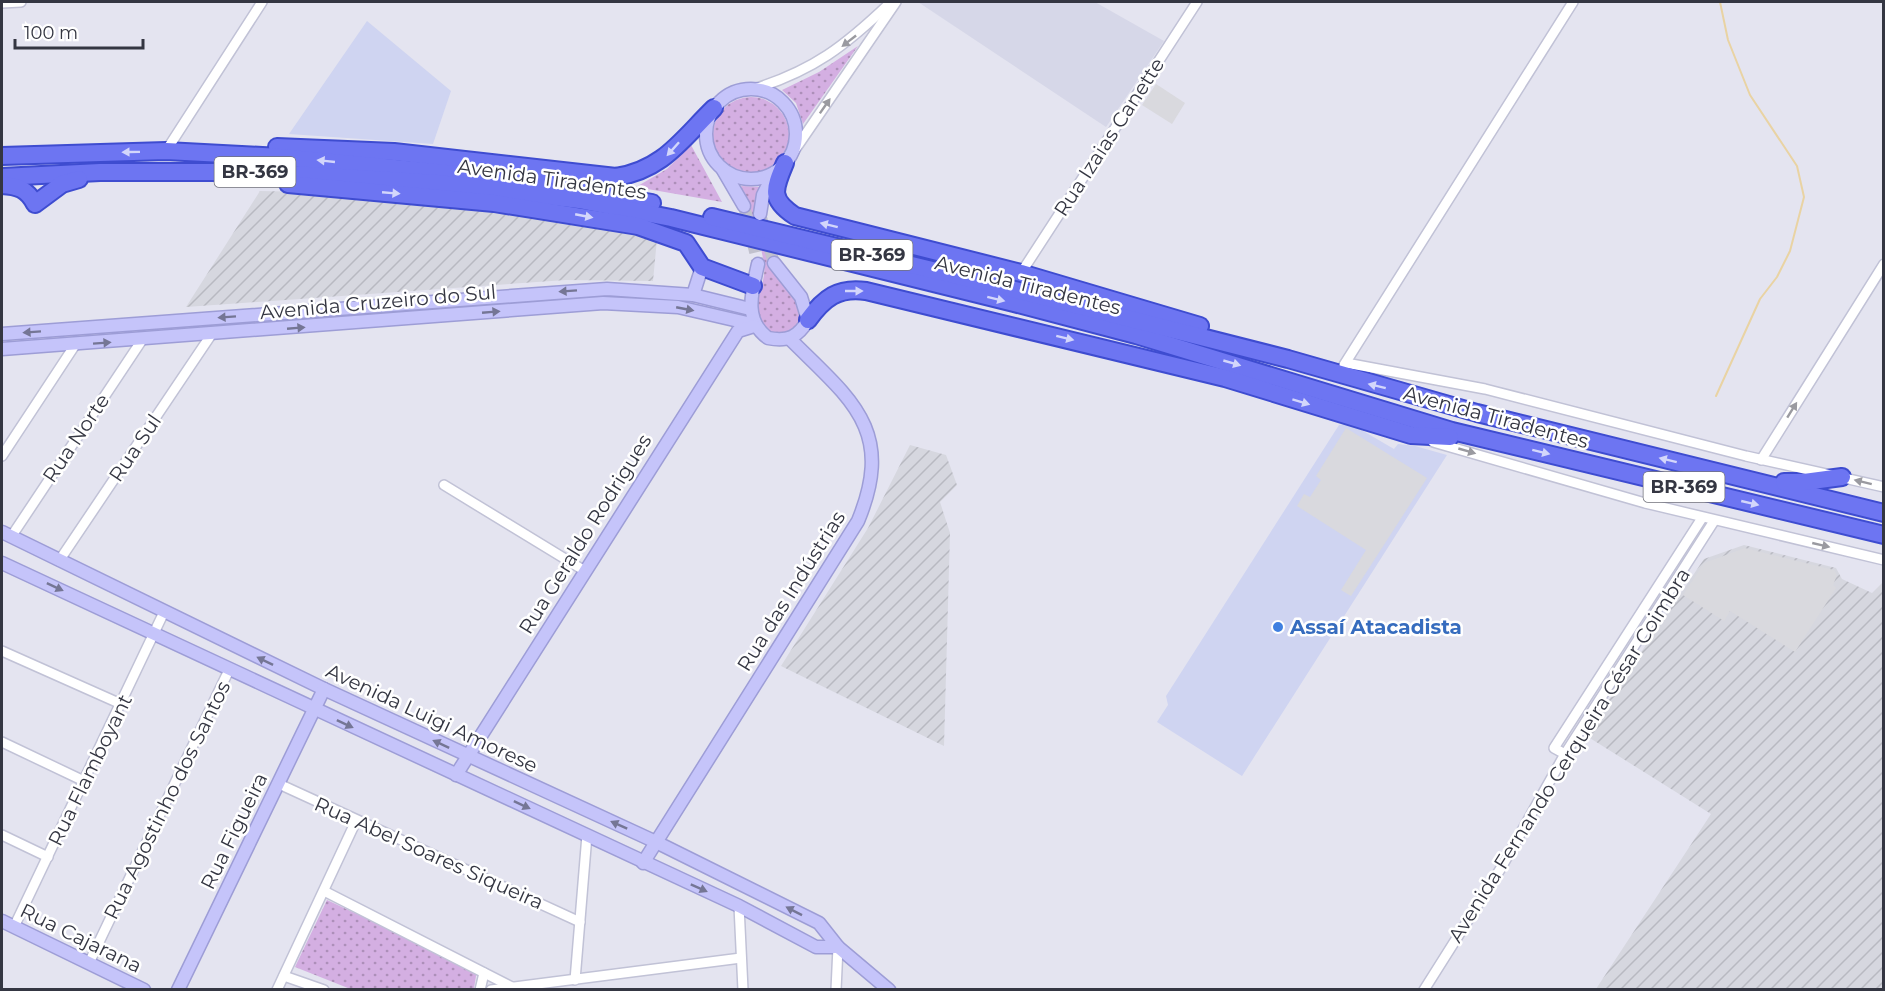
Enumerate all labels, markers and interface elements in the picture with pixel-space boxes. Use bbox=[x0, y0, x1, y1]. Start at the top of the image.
scale bar bbox=[15, 12, 142, 50]
text: 100 m bbox=[24, 22, 78, 44]
one-way arrow bbox=[841, 34, 857, 47]
street label: Rua Izaias Canette bbox=[1049, 53, 1169, 221]
one-way arrow bbox=[819, 98, 831, 114]
one-way arrow bbox=[666, 142, 680, 157]
one-way arrow bbox=[122, 147, 141, 156]
street label: Avenida Tiradentes bbox=[456, 154, 648, 204]
road number: BR-369 bbox=[214, 157, 296, 187]
one-way arrow bbox=[317, 157, 336, 166]
one-way arrow bbox=[381, 188, 400, 198]
one-way arrow bbox=[575, 212, 594, 221]
one-way arrow bbox=[820, 219, 838, 229]
road number: BR-369 bbox=[832, 240, 912, 270]
street label: Avenida Tiradentes bbox=[933, 250, 1124, 320]
street label: Avenida Cruzeiro do Sul bbox=[259, 280, 497, 324]
one-way arrow bbox=[845, 286, 864, 295]
one-way arrow bbox=[558, 287, 577, 296]
one-way arrow bbox=[986, 294, 1005, 304]
one-way arrow bbox=[676, 305, 695, 314]
one-way arrow bbox=[481, 308, 500, 317]
one-way arrow bbox=[217, 312, 236, 322]
one-way arrow bbox=[287, 323, 306, 333]
one-way arrow bbox=[23, 327, 42, 336]
one-way arrow bbox=[1055, 333, 1074, 343]
one-way arrow bbox=[92, 338, 111, 347]
one-way arrow bbox=[1224, 359, 1242, 368]
one-way arrow bbox=[1368, 381, 1386, 390]
street label: Avenida Tiradentes bbox=[1401, 381, 1591, 453]
street label: Rua Norte bbox=[38, 389, 114, 487]
one-way arrow bbox=[1292, 397, 1310, 407]
one-way arrow bbox=[1787, 402, 1798, 418]
street label: Rua Sul bbox=[104, 410, 166, 486]
street label: Rua Geraldo Rodrigues bbox=[514, 429, 657, 638]
one-way arrow bbox=[1458, 447, 1476, 456]
one-way arrow bbox=[1532, 447, 1550, 457]
one-way arrow bbox=[1659, 455, 1677, 465]
road number: BR-369 bbox=[1644, 472, 1724, 502]
one-way arrow bbox=[1854, 477, 1872, 487]
one-way arrow bbox=[1741, 499, 1760, 509]
street label: Rua das Indústrias bbox=[732, 506, 850, 676]
one-way arrow bbox=[1812, 540, 1830, 550]
street label: Avenida Fernando Cerqueira César Coimbra bbox=[1443, 563, 1695, 947]
one-way arrow bbox=[46, 583, 63, 592]
place label: Assaí Atacadista bbox=[1289, 615, 1462, 639]
marker: Assaí Atacadista bbox=[1271, 620, 1285, 634]
one-way arrow bbox=[257, 656, 274, 666]
street label: Avenida Luigi Amorese bbox=[322, 658, 542, 778]
street label: Rua Agostinho dos Santos bbox=[99, 677, 235, 923]
street label: Rua Flamboyant bbox=[43, 690, 137, 850]
one-way arrow bbox=[336, 719, 354, 729]
one-way arrow bbox=[433, 740, 450, 749]
street label: Rua Figueira bbox=[195, 769, 273, 893]
street label: Rua Abel Soares Siqueira bbox=[311, 792, 547, 914]
one-way arrow bbox=[514, 801, 531, 810]
one-way arrow bbox=[610, 820, 628, 829]
one-way arrow bbox=[690, 883, 708, 893]
street label: Rua Cajarana bbox=[16, 898, 146, 978]
one-way arrow bbox=[785, 906, 802, 916]

